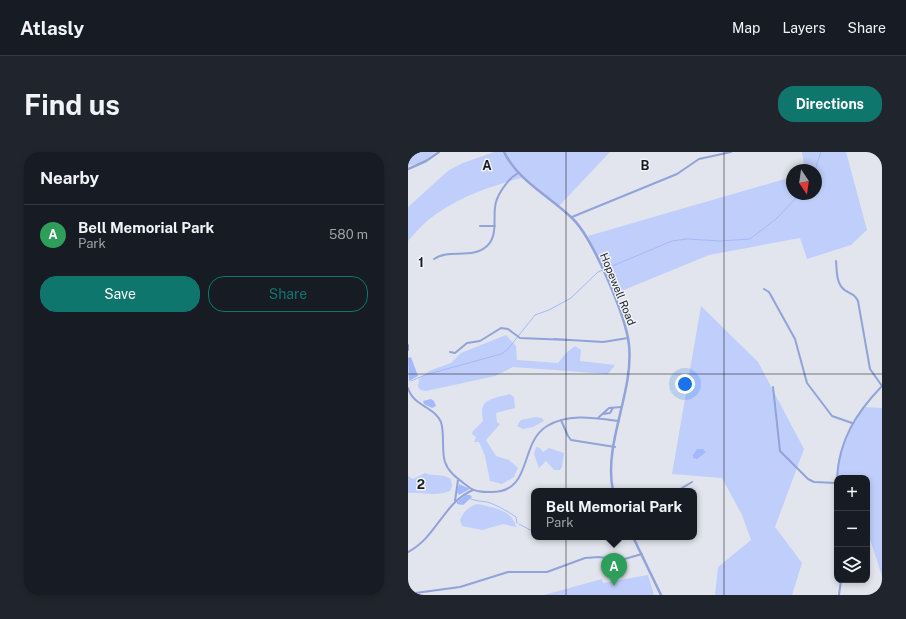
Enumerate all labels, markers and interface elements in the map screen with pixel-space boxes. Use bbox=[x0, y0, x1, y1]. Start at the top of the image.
text: Atlasly bbox=[20, 17, 84, 39]
text: Map bbox=[732, 20, 760, 36]
text: Layers bbox=[782, 20, 826, 36]
text: Share bbox=[848, 20, 886, 36]
button: Directions bbox=[778, 86, 882, 122]
text: Find us bbox=[24, 88, 120, 121]
text: A bbox=[482, 158, 492, 173]
text: B bbox=[641, 158, 650, 173]
north arrow bbox=[786, 164, 822, 200]
text: Nearby bbox=[40, 168, 99, 188]
text: Bell Memorial Park bbox=[78, 219, 214, 236]
text: A bbox=[48, 227, 58, 242]
text: 580 m bbox=[329, 227, 368, 242]
text: Park bbox=[78, 236, 106, 251]
street label: Hopewell Road bbox=[598, 251, 638, 327]
text: 1 bbox=[418, 255, 424, 270]
button: Save bbox=[40, 276, 200, 312]
button: Share bbox=[208, 276, 368, 312]
your location bbox=[675, 374, 695, 394]
map controls bbox=[834, 475, 870, 583]
button: + bbox=[834, 475, 870, 511]
text: 2 bbox=[417, 477, 425, 492]
popup bbox=[531, 488, 697, 540]
text: Bell Memorial Park bbox=[546, 498, 682, 515]
button: − bbox=[834, 511, 870, 547]
text: Park bbox=[546, 515, 574, 530]
button: layers bbox=[834, 547, 870, 583]
pin: A bbox=[601, 553, 627, 586]

